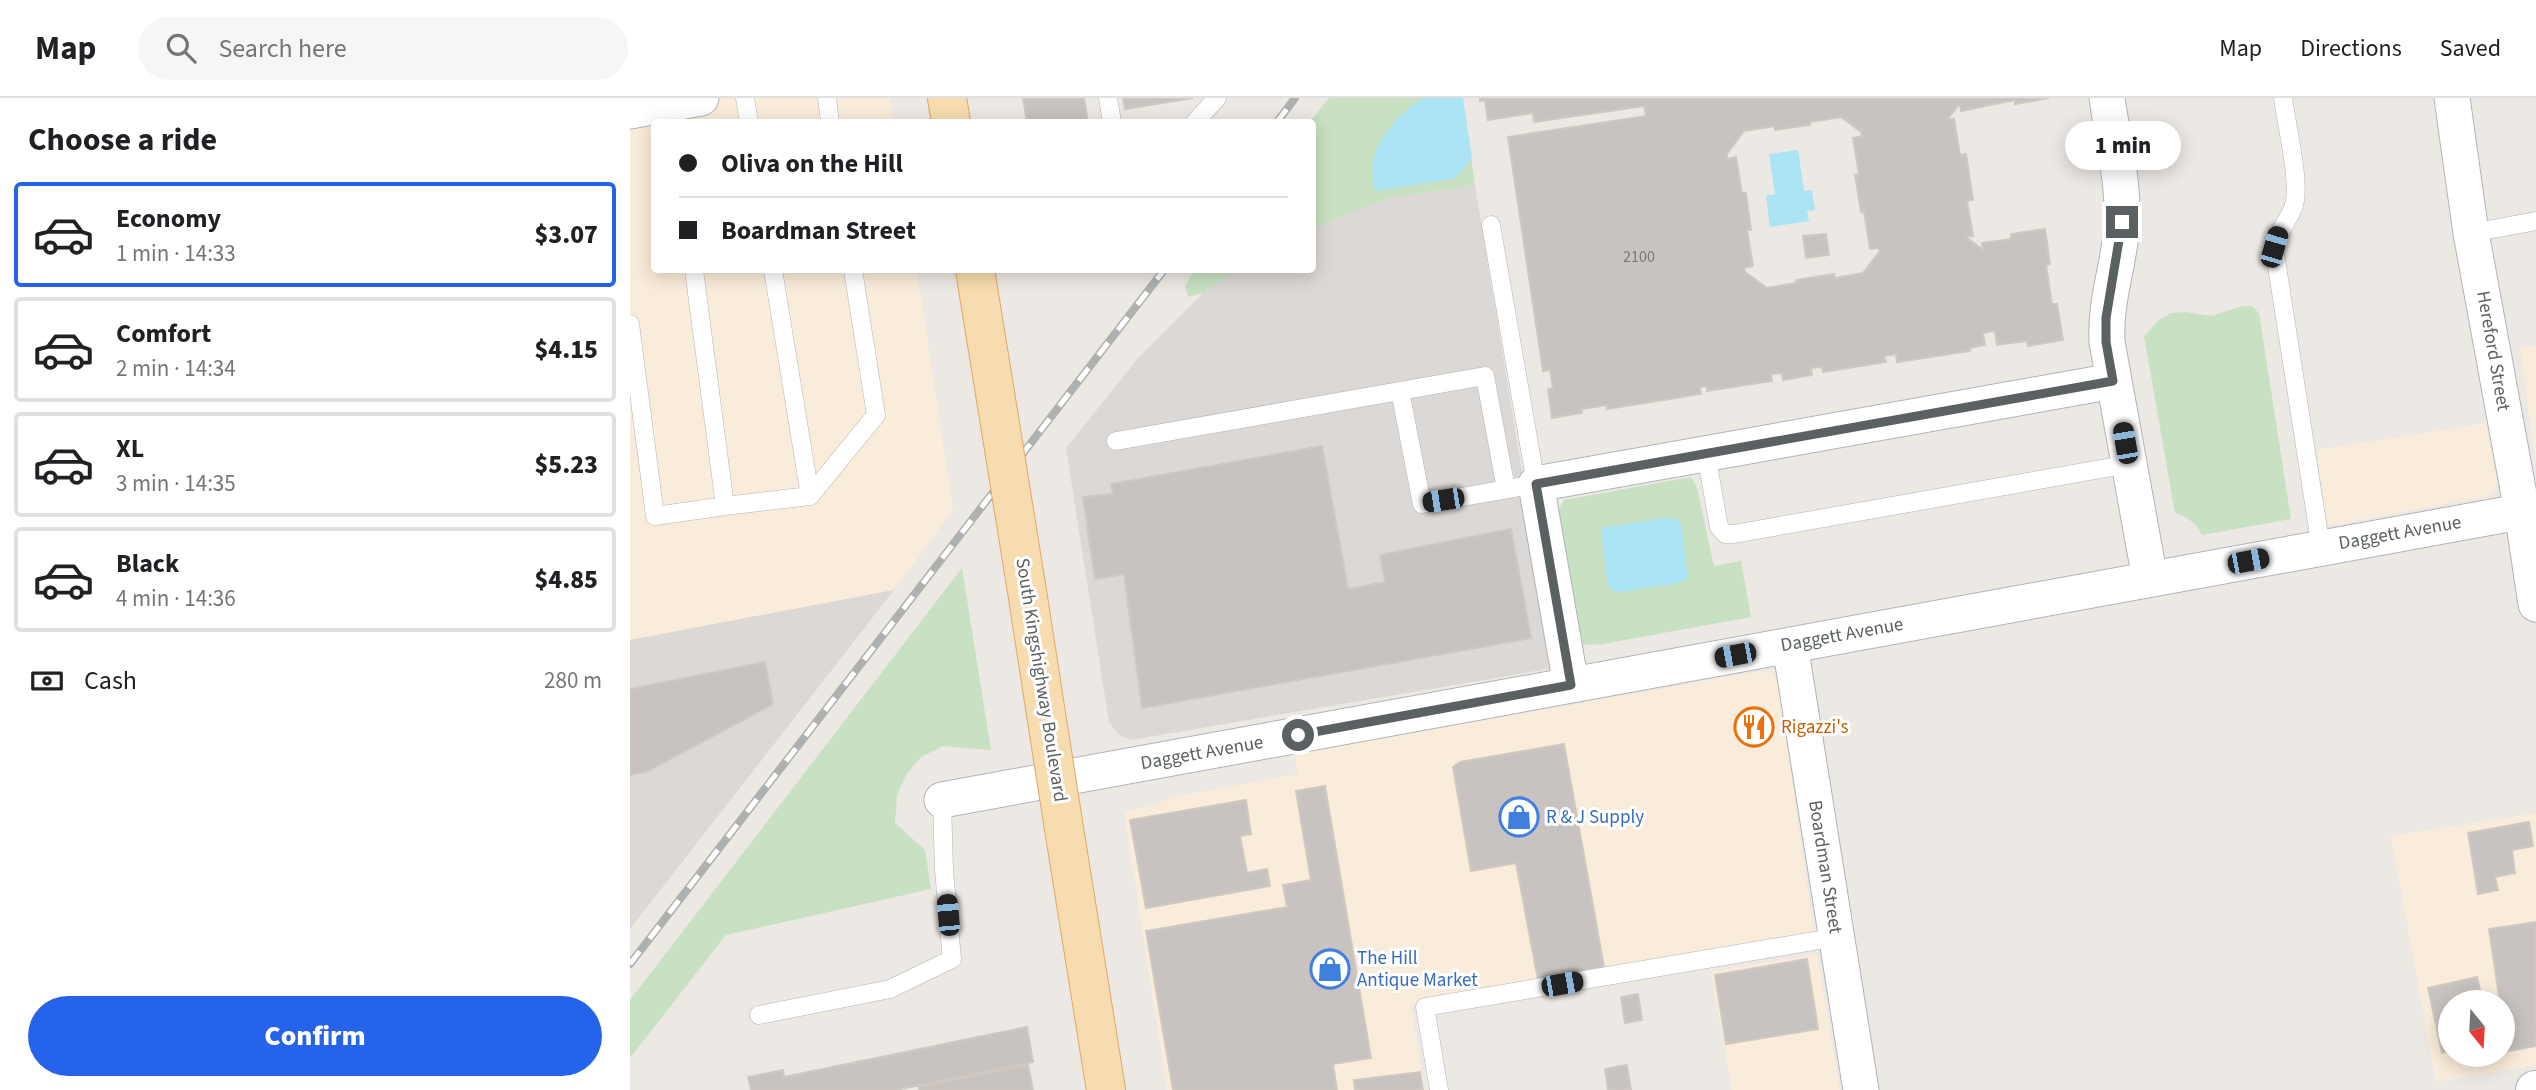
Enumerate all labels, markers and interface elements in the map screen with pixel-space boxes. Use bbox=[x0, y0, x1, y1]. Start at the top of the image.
search box bbox=[138, 17, 628, 80]
text: Map bbox=[35, 25, 96, 72]
icon: search bbox=[162, 29, 200, 67]
text: Search here bbox=[218, 30, 347, 67]
text: Map bbox=[2219, 31, 2262, 66]
text: Directions bbox=[2300, 31, 2402, 66]
text: Saved bbox=[2440, 31, 2501, 66]
text: Choose a ride bbox=[28, 117, 217, 163]
callout: 1 min bbox=[2064, 121, 2180, 170]
text: 1 min bbox=[2095, 129, 2151, 162]
text: Oliva on the Hill bbox=[721, 145, 903, 182]
text: Economy bbox=[116, 200, 221, 237]
icon: car bbox=[32, 203, 95, 266]
route end bbox=[2106, 206, 2138, 238]
text: Boardman Street bbox=[721, 212, 916, 249]
text: $3.07 bbox=[534, 216, 598, 253]
car bbox=[2259, 224, 2290, 270]
text: 1 min · 14:33 bbox=[116, 237, 236, 270]
house number: 2100 bbox=[1623, 246, 1655, 268]
street label: Hereford Street bbox=[2469, 289, 2517, 414]
text: Comfort bbox=[116, 315, 211, 352]
icon: car bbox=[32, 318, 95, 381]
text: $4.15 bbox=[534, 331, 598, 368]
text: 2 min · 14:34 bbox=[116, 352, 236, 385]
car bbox=[2112, 420, 2139, 466]
text: XL bbox=[116, 430, 144, 467]
icon: car bbox=[32, 433, 95, 496]
text: $5.23 bbox=[534, 446, 598, 483]
text: 3 min · 14:35 bbox=[116, 467, 236, 500]
car bbox=[1421, 486, 1466, 514]
street label: Daggett Avenue bbox=[2336, 509, 2464, 557]
text: Black bbox=[116, 545, 179, 582]
car bbox=[2226, 547, 2271, 575]
icon: car bbox=[32, 548, 95, 611]
street label: South Kingshighway Boulevard bbox=[1008, 556, 1074, 804]
text: $4.85 bbox=[534, 561, 598, 598]
text: 4 min · 14:36 bbox=[116, 582, 236, 615]
street label: Daggett Avenue bbox=[1778, 611, 1906, 659]
car bbox=[1713, 641, 1758, 669]
icon: cash bbox=[28, 662, 66, 700]
text: Cash bbox=[84, 662, 137, 699]
text: 280 m bbox=[544, 664, 602, 697]
restaurant icon: Rigazzi's bbox=[1733, 706, 1775, 748]
place label: Rigazzi's bbox=[1781, 714, 1849, 741]
route start bbox=[1282, 719, 1314, 751]
street label: Daggett Avenue bbox=[1138, 729, 1266, 777]
shop icon: R & J Supply bbox=[1498, 796, 1540, 838]
street label: Boardman Street bbox=[1801, 798, 1849, 936]
place label: R & J Supply bbox=[1546, 804, 1644, 831]
car bbox=[936, 893, 961, 937]
place label: The Hill Antique Market bbox=[1357, 945, 1478, 994]
shop icon: The Hill Antique Market bbox=[1309, 948, 1351, 990]
car bbox=[1540, 970, 1585, 998]
north arrow bbox=[2438, 990, 2515, 1068]
map controls bbox=[2438, 990, 2515, 1067]
button: Confirm bbox=[28, 996, 602, 1076]

